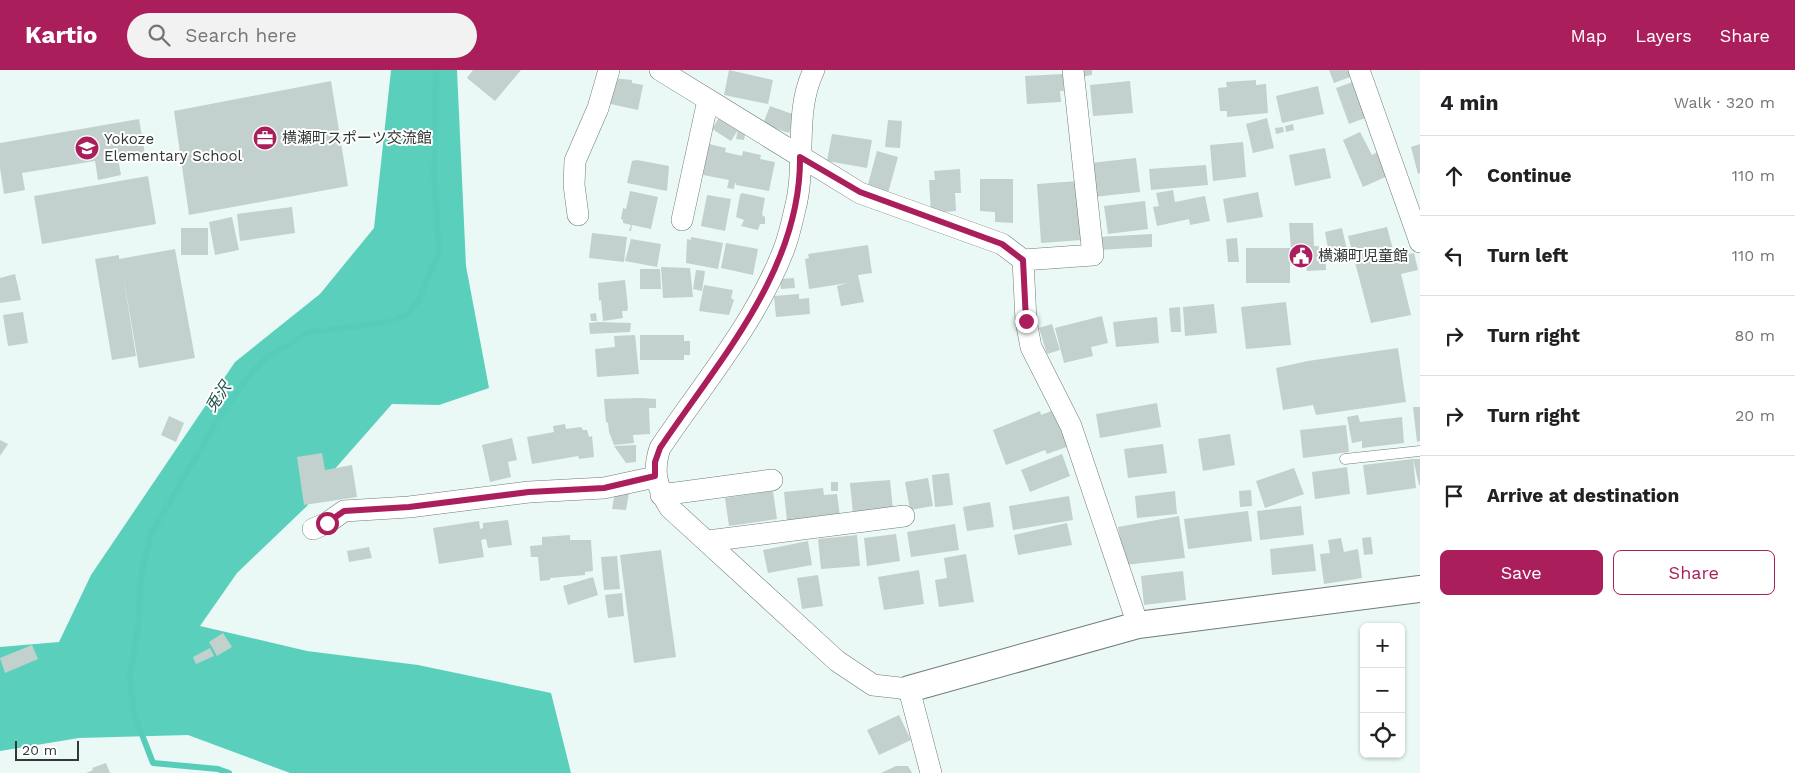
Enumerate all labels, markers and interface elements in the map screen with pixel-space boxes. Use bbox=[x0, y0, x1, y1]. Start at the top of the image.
search box bbox=[127, 13, 477, 58]
text: Kartio bbox=[25, 21, 97, 49]
icon: search bbox=[145, 21, 173, 49]
text: Search here bbox=[185, 24, 297, 47]
text: Map bbox=[1570, 25, 1607, 46]
text: Layers bbox=[1635, 25, 1692, 46]
text: Share bbox=[1720, 25, 1770, 46]
text: 4 min bbox=[1440, 90, 1498, 115]
text: Walk · 320 m bbox=[1674, 93, 1775, 112]
office icon: 横瀬町スポーツ交流館 bbox=[252, 125, 278, 151]
place label: 横瀬町スポーツ交流館 bbox=[282, 129, 432, 147]
place label: Yokoze Elementary School bbox=[104, 130, 243, 165]
school or university icon: Yokoze Elementary School bbox=[74, 135, 100, 161]
icon: ahead bbox=[1440, 162, 1468, 190]
text: Continue bbox=[1487, 164, 1571, 187]
text: 110 m bbox=[1732, 166, 1775, 185]
icon: left bbox=[1440, 242, 1468, 270]
public building icon: 横瀬町児童館 bbox=[1288, 243, 1314, 269]
text: Turn left bbox=[1487, 244, 1568, 267]
text: 110 m bbox=[1732, 246, 1775, 265]
place label: 横瀬町児童館 bbox=[1318, 247, 1408, 265]
route end bbox=[1015, 310, 1038, 333]
icon: right bbox=[1440, 322, 1468, 350]
text: Turn right bbox=[1487, 324, 1580, 347]
text: 80 m bbox=[1734, 326, 1775, 345]
water label: 兎沢 bbox=[201, 377, 236, 416]
icon: right bbox=[1440, 402, 1468, 430]
text: Turn right bbox=[1487, 404, 1580, 427]
text: 20 m bbox=[1735, 406, 1775, 425]
icon: arrive bbox=[1440, 482, 1468, 510]
text: Arrive at destination bbox=[1487, 484, 1679, 507]
route start bbox=[316, 512, 339, 535]
button: Save bbox=[1440, 550, 1603, 595]
button: Share bbox=[1613, 550, 1775, 595]
map controls bbox=[1360, 623, 1405, 758]
button: + bbox=[1360, 623, 1405, 668]
button: − bbox=[1360, 668, 1405, 713]
button: locate bbox=[1360, 713, 1405, 758]
scale bar bbox=[15, 738, 79, 761]
text: 20 m bbox=[22, 742, 57, 758]

